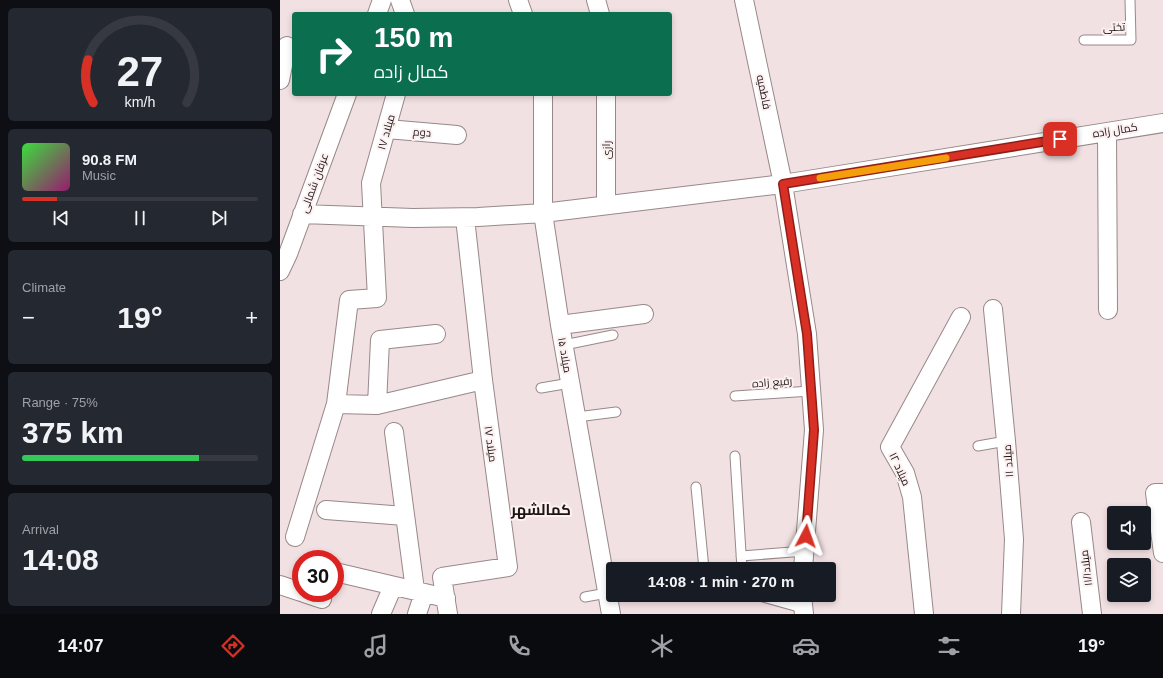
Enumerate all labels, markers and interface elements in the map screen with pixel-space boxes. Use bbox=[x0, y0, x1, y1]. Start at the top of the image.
street label: تختی bbox=[1102, 20, 1126, 35]
text: 150 m bbox=[374, 22, 453, 53]
icon: right bbox=[308, 28, 360, 80]
text: 27 bbox=[117, 47, 163, 94]
text: کمال زاده bbox=[374, 62, 448, 82]
street label: فاطمیه bbox=[754, 74, 774, 110]
text: km/h bbox=[125, 93, 156, 109]
street label: میلاد ۱۷ bbox=[375, 113, 397, 151]
street label: کمال زاده bbox=[1092, 120, 1139, 140]
pin bbox=[1043, 122, 1077, 156]
street label: دوم bbox=[412, 125, 432, 141]
icon: arrive bbox=[1049, 128, 1071, 150]
street label: رازی bbox=[600, 141, 613, 159]
text: 90.8 FM bbox=[82, 151, 137, 168]
street label: عرفان شمالی bbox=[298, 152, 331, 215]
text: Music bbox=[82, 168, 116, 183]
icon: previous bbox=[50, 207, 72, 229]
icon: pause bbox=[129, 207, 151, 229]
icon: next bbox=[208, 207, 230, 229]
text: Climate bbox=[22, 280, 66, 295]
text: 19° bbox=[117, 301, 163, 334]
text: − bbox=[22, 305, 35, 330]
text: + bbox=[245, 305, 258, 330]
street label: میلاد ۱۵ bbox=[556, 337, 574, 373]
street label: رفیع زاده bbox=[751, 375, 793, 391]
text: Range · 75% bbox=[22, 395, 98, 410]
text: 375 km bbox=[22, 416, 124, 449]
street label: میلاد ۱۷ bbox=[483, 425, 499, 463]
street label: میلاد ۱۱ bbox=[1001, 444, 1015, 478]
street label: میلاد ۱۲ bbox=[887, 450, 913, 488]
district label: کمالشهر bbox=[510, 501, 571, 519]
map controls bbox=[1107, 506, 1151, 602]
button: sound bbox=[1107, 506, 1151, 550]
position arrow bbox=[785, 515, 827, 557]
text: Arrival bbox=[22, 522, 59, 537]
text: 14:08 bbox=[22, 543, 99, 576]
street label: میلاد۱۱/۱ bbox=[1078, 549, 1094, 587]
speed limit sign: 30 bbox=[292, 550, 344, 602]
button: layers bbox=[1107, 558, 1151, 602]
text: 14:08 · 1 min · 270 m bbox=[648, 573, 794, 590]
icon: directions bbox=[219, 632, 247, 660]
icon: music bbox=[362, 632, 390, 660]
icon: phone bbox=[505, 632, 533, 660]
icon: climate bbox=[648, 632, 676, 660]
icon: car bbox=[792, 632, 820, 660]
icon: filters bbox=[935, 632, 963, 660]
text: 14:07 bbox=[58, 636, 104, 656]
text: 19° bbox=[1078, 636, 1105, 656]

